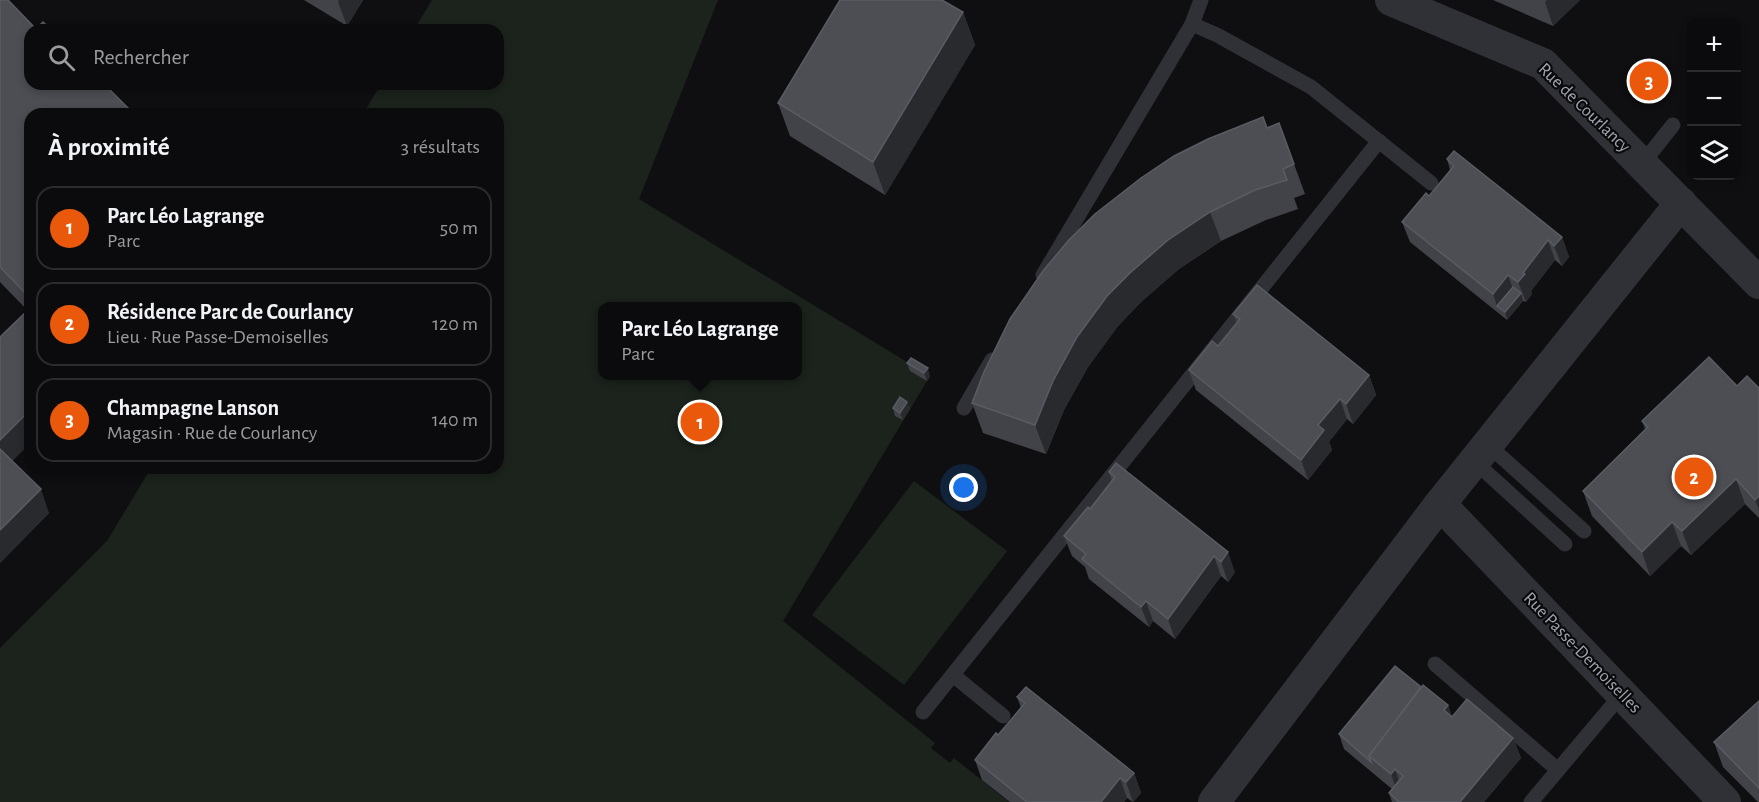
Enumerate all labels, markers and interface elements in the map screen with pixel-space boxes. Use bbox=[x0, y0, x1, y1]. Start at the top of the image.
map controls bbox=[1687, 18, 1741, 180]
button: + bbox=[1687, 18, 1741, 72]
search box bbox=[24, 24, 504, 90]
icon: search bbox=[45, 41, 78, 74]
text: Rechercher bbox=[93, 46, 189, 68]
pin: 3 bbox=[1630, 58, 1668, 104]
street label: Rue de Courlancy bbox=[1535, 60, 1634, 156]
button: − bbox=[1687, 72, 1741, 126]
button: layers bbox=[1687, 126, 1741, 180]
text: À proximité bbox=[48, 134, 170, 160]
text: 3 résultats bbox=[401, 137, 480, 157]
text: Parc Léo Lagrange bbox=[107, 205, 264, 227]
text: 1 bbox=[66, 218, 73, 238]
text: 50 m bbox=[440, 218, 478, 238]
text: Parc bbox=[107, 231, 140, 251]
text: Résidence Parc de Courlancy bbox=[107, 301, 353, 323]
popup bbox=[598, 302, 802, 380]
text: 2 bbox=[65, 314, 74, 334]
text: 120 m bbox=[432, 314, 478, 334]
text: Parc Léo Lagrange bbox=[621, 318, 779, 340]
text: Lieu · Rue Passe-Demoiselles bbox=[107, 327, 329, 347]
text: Parc bbox=[621, 344, 654, 364]
text: Champagne Lanson bbox=[107, 397, 279, 419]
pin: 1 bbox=[680, 400, 720, 444]
text: 3 bbox=[65, 410, 74, 430]
text: 140 m bbox=[432, 410, 478, 430]
text: Magasin · Rue de Courlancy bbox=[107, 423, 317, 443]
pin: 2 bbox=[1674, 454, 1714, 500]
your location bbox=[949, 473, 978, 502]
street label: Rue Passe-Demoiselles bbox=[1520, 589, 1644, 717]

